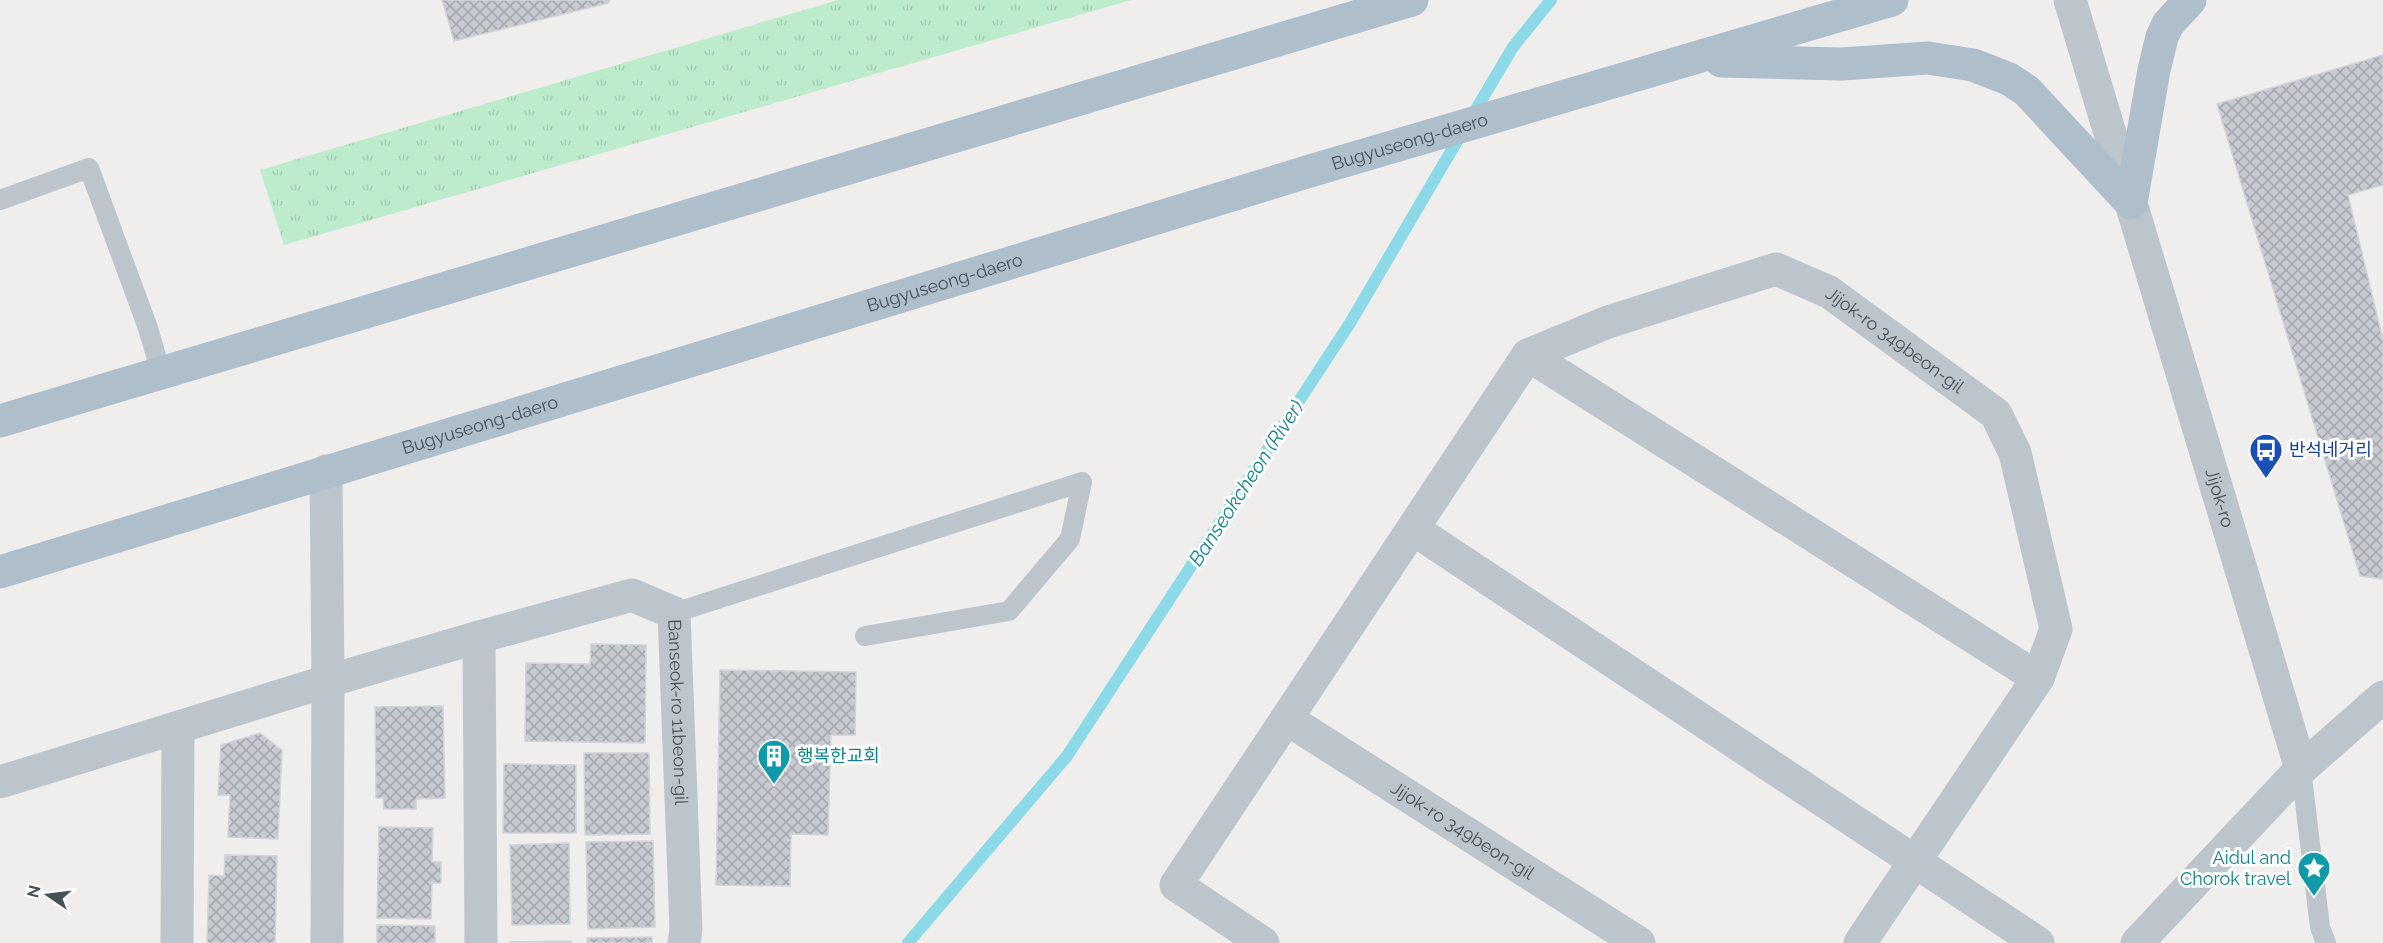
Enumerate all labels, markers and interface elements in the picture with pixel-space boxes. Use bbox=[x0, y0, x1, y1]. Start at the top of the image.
street label: Bugyuseong-daero bbox=[1329, 108, 1491, 174]
street label: Bugyuseong-daero bbox=[864, 249, 1025, 316]
street label: Jijok-ro 349beon-gil bbox=[1822, 282, 1968, 397]
street label: Bugyuseong-daero bbox=[399, 391, 561, 458]
water label: Banseokcheon (River) bbox=[1184, 396, 1308, 570]
bus stop icon: 반석네거리 bbox=[2248, 432, 2284, 479]
place label: 반석네거리 bbox=[2289, 439, 2372, 460]
street label: Jijok-ro bbox=[2201, 466, 2239, 530]
street label: Banseok-ro 11beon-gil bbox=[664, 619, 692, 805]
building icon: 행복한교회 bbox=[756, 738, 792, 785]
place label: 행복한교회 bbox=[797, 745, 880, 766]
street label: Jijok-ro 349beon-gil bbox=[1387, 777, 1538, 884]
place label: Aidul and Chorok travel bbox=[2180, 847, 2291, 889]
place icon: Aidul and Chorok travel bbox=[2296, 850, 2332, 897]
north arrow bbox=[18, 865, 78, 925]
text: N bbox=[23, 883, 45, 900]

